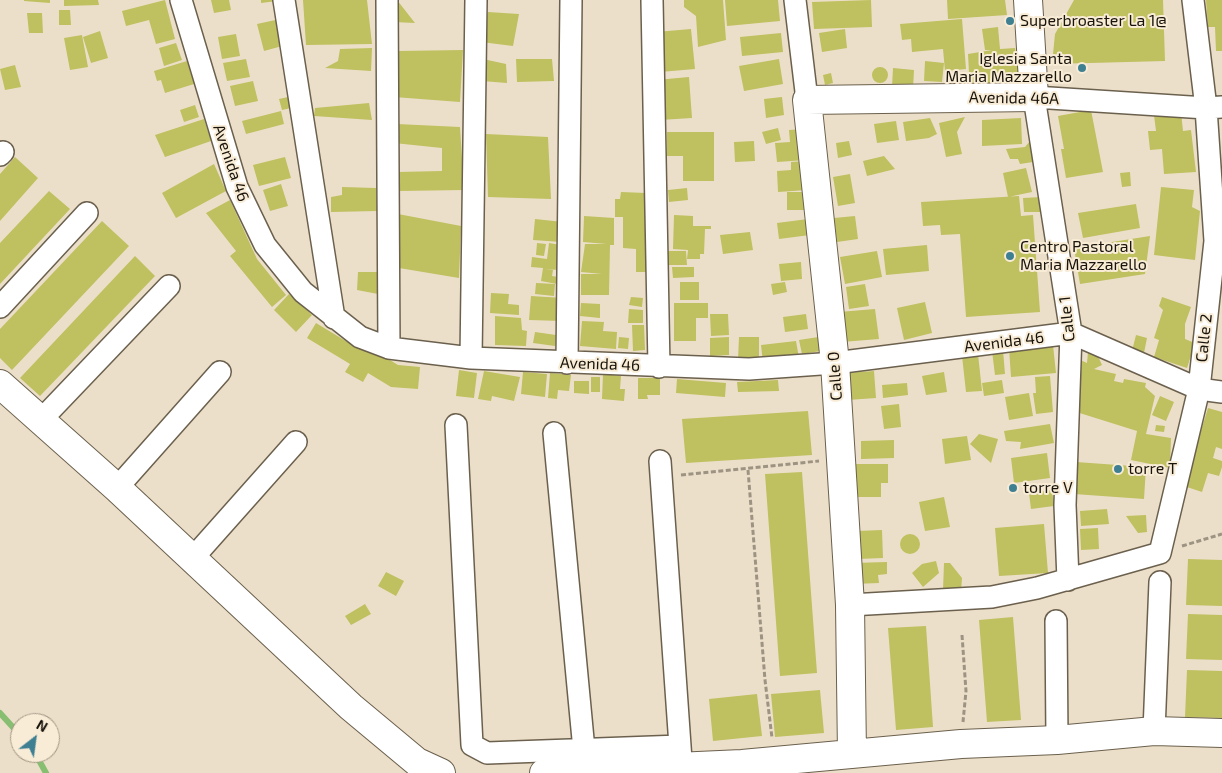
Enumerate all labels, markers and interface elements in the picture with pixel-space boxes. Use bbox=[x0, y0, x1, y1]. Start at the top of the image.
place label: Superbroaster La 1@ bbox=[1020, 11, 1167, 31]
marker: Superbroaster La 1@ bbox=[1004, 15, 1016, 27]
place label: Iglesia Santa Maria Mazzarello bbox=[945, 49, 1072, 87]
marker: Iglesia Santa Maria Mazzarello bbox=[1076, 62, 1088, 74]
street label: Avenida 46A bbox=[969, 88, 1059, 108]
street label: Avenida 46 bbox=[209, 122, 253, 204]
place label: Centro Pastoral Maria Mazzarello bbox=[1020, 237, 1147, 275]
marker: Centro Pastoral Maria Mazzarello bbox=[1004, 250, 1016, 262]
street label: Calle 1 bbox=[1055, 295, 1079, 343]
street label: Calle 2 bbox=[1192, 313, 1216, 363]
street label: Avenida 46 bbox=[963, 328, 1045, 356]
street label: Calle 0 bbox=[824, 351, 846, 401]
street label: Avenida 46 bbox=[559, 353, 641, 375]
place label: torre T bbox=[1128, 459, 1177, 479]
marker: torre T bbox=[1112, 463, 1124, 475]
place label: torre V bbox=[1023, 478, 1073, 498]
marker: torre V bbox=[1007, 482, 1019, 494]
north arrow bbox=[10, 713, 60, 763]
text: N bbox=[34, 716, 51, 735]

